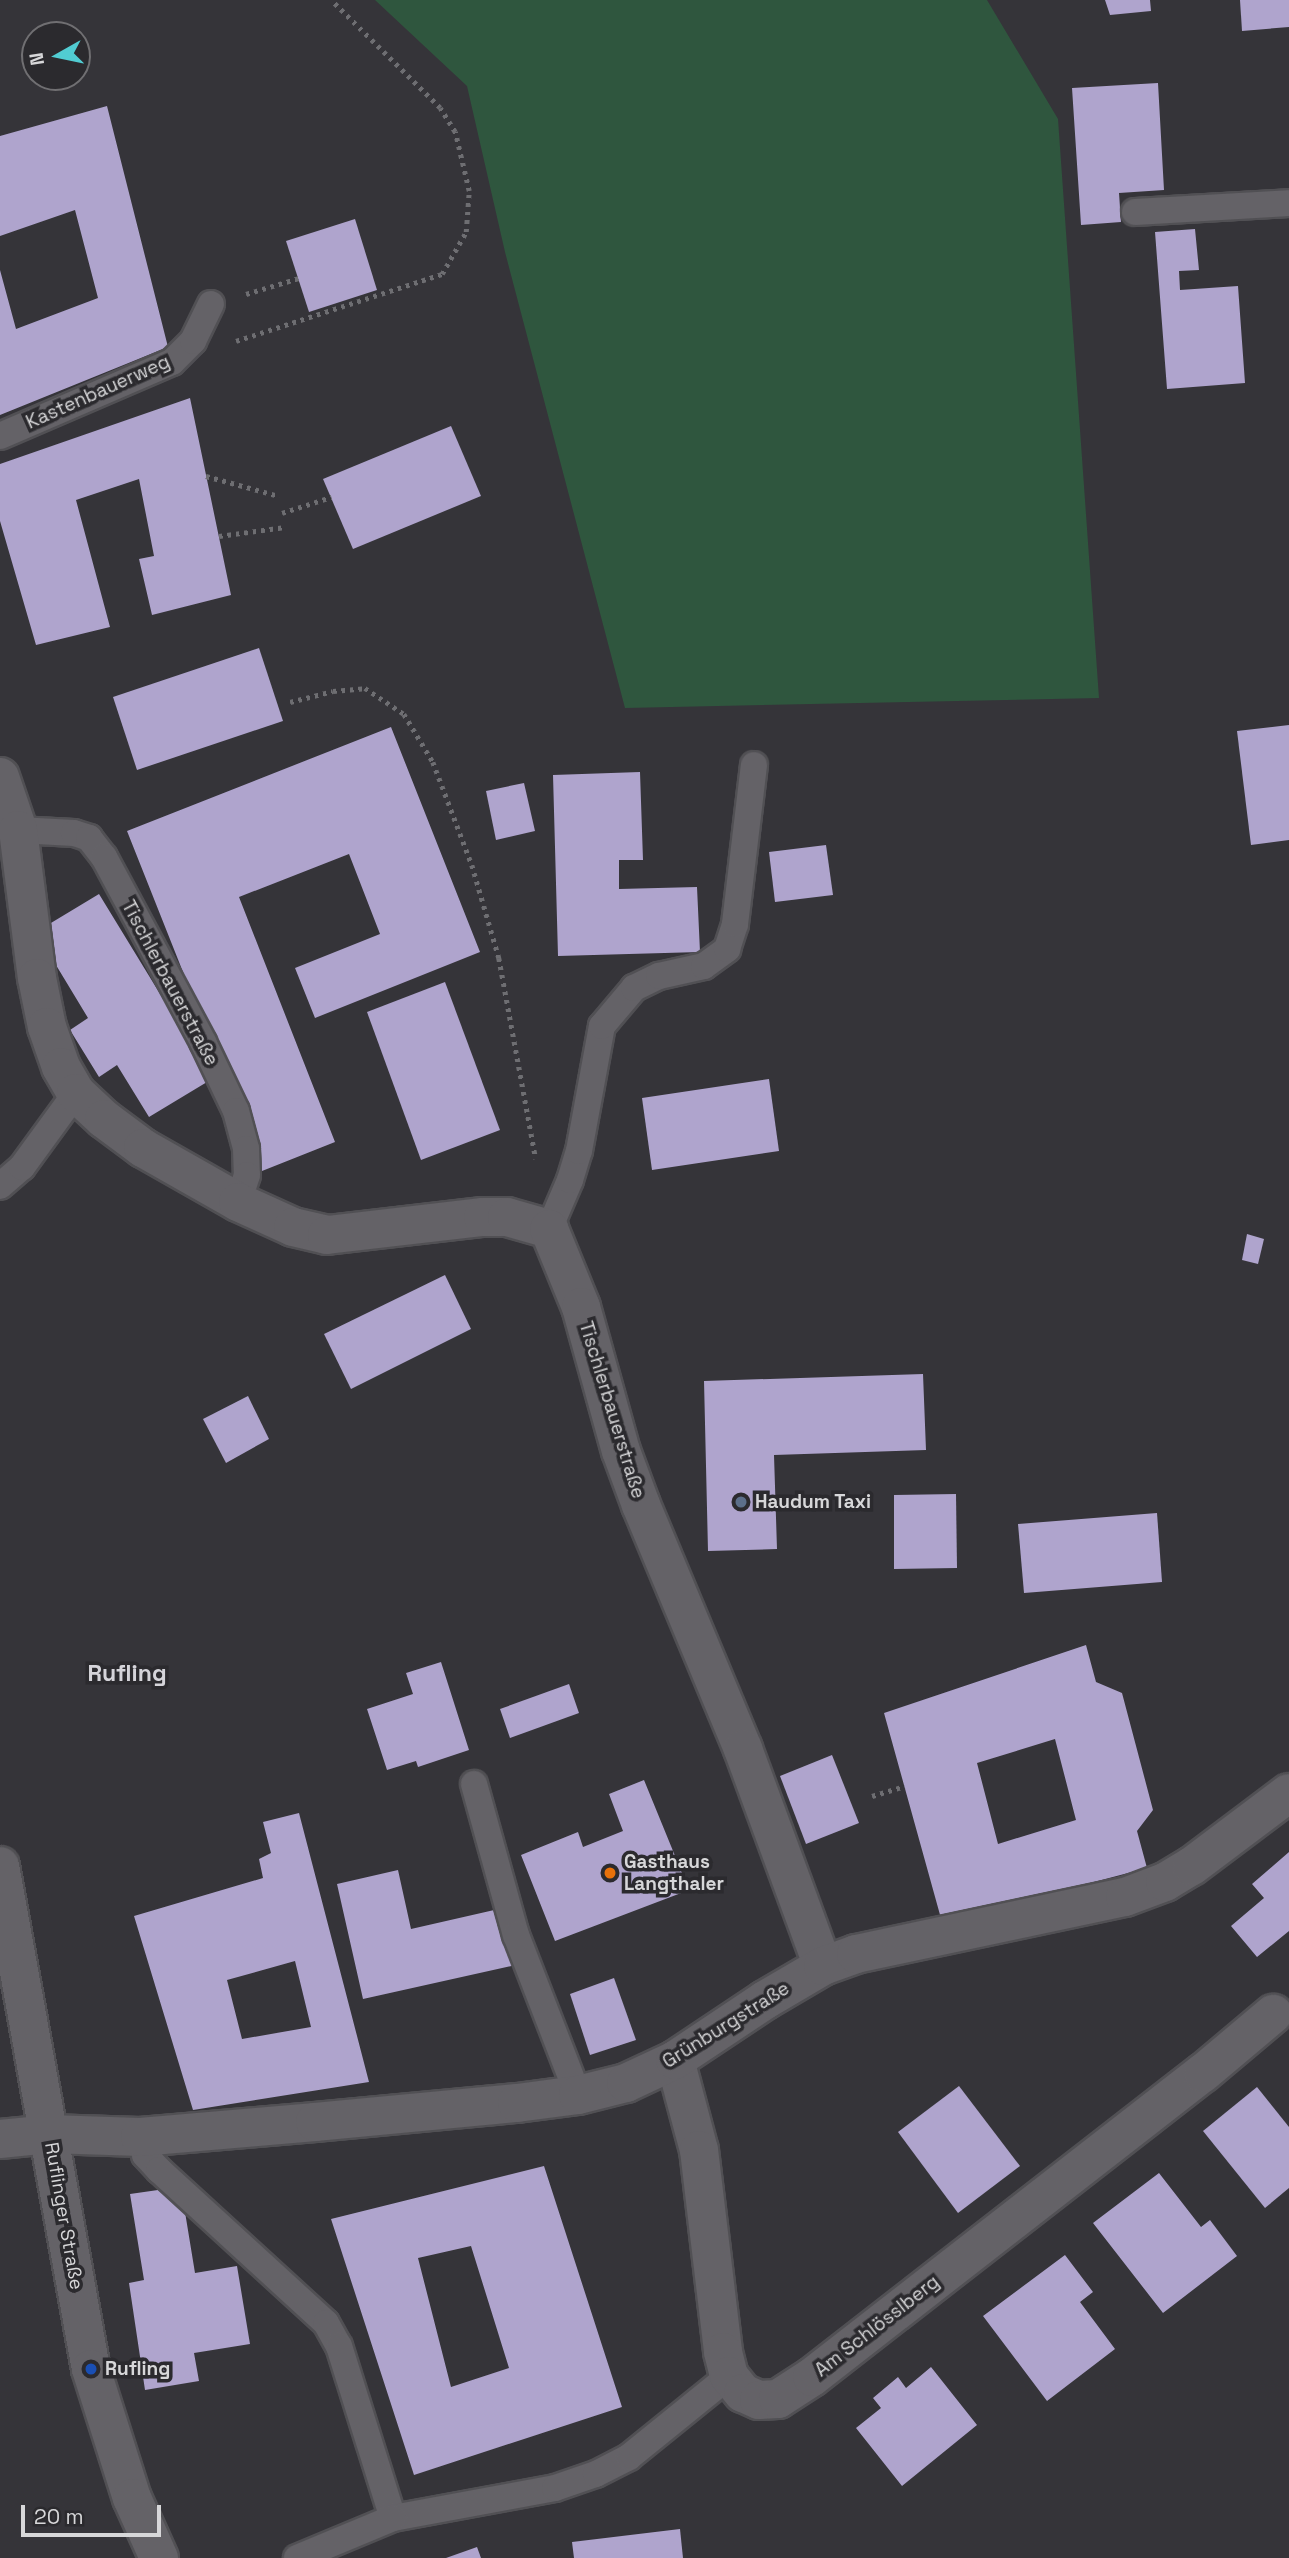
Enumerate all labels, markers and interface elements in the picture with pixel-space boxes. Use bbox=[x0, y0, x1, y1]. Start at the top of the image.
north arrow bbox=[21, 21, 91, 91]
text: N bbox=[23, 51, 50, 67]
street label: Kastenbauerweg bbox=[23, 350, 173, 434]
street label: Tischlerbauerstraße bbox=[117, 896, 223, 1070]
street label: Tischlerbauerstraße bbox=[574, 1319, 650, 1501]
place label: Haudum Taxi bbox=[755, 1491, 872, 1513]
marker: Haudum Taxi bbox=[733, 1494, 749, 1510]
district label: Rufling bbox=[87, 1659, 167, 1687]
place label: Gasthaus Langthaler bbox=[624, 1851, 724, 1895]
marker: Gasthaus Langthaler bbox=[602, 1865, 618, 1881]
street label: Grünburgstraße bbox=[658, 1977, 794, 2073]
street label: Ruflinger Straße bbox=[40, 2140, 88, 2292]
street label: Am Schlösslberg bbox=[810, 2270, 944, 2382]
place label: Rufling bbox=[105, 2358, 170, 2380]
marker: Rufling bbox=[83, 2361, 99, 2377]
scale bar bbox=[24, 2492, 164, 2536]
text: 20 m bbox=[34, 2503, 84, 2530]

